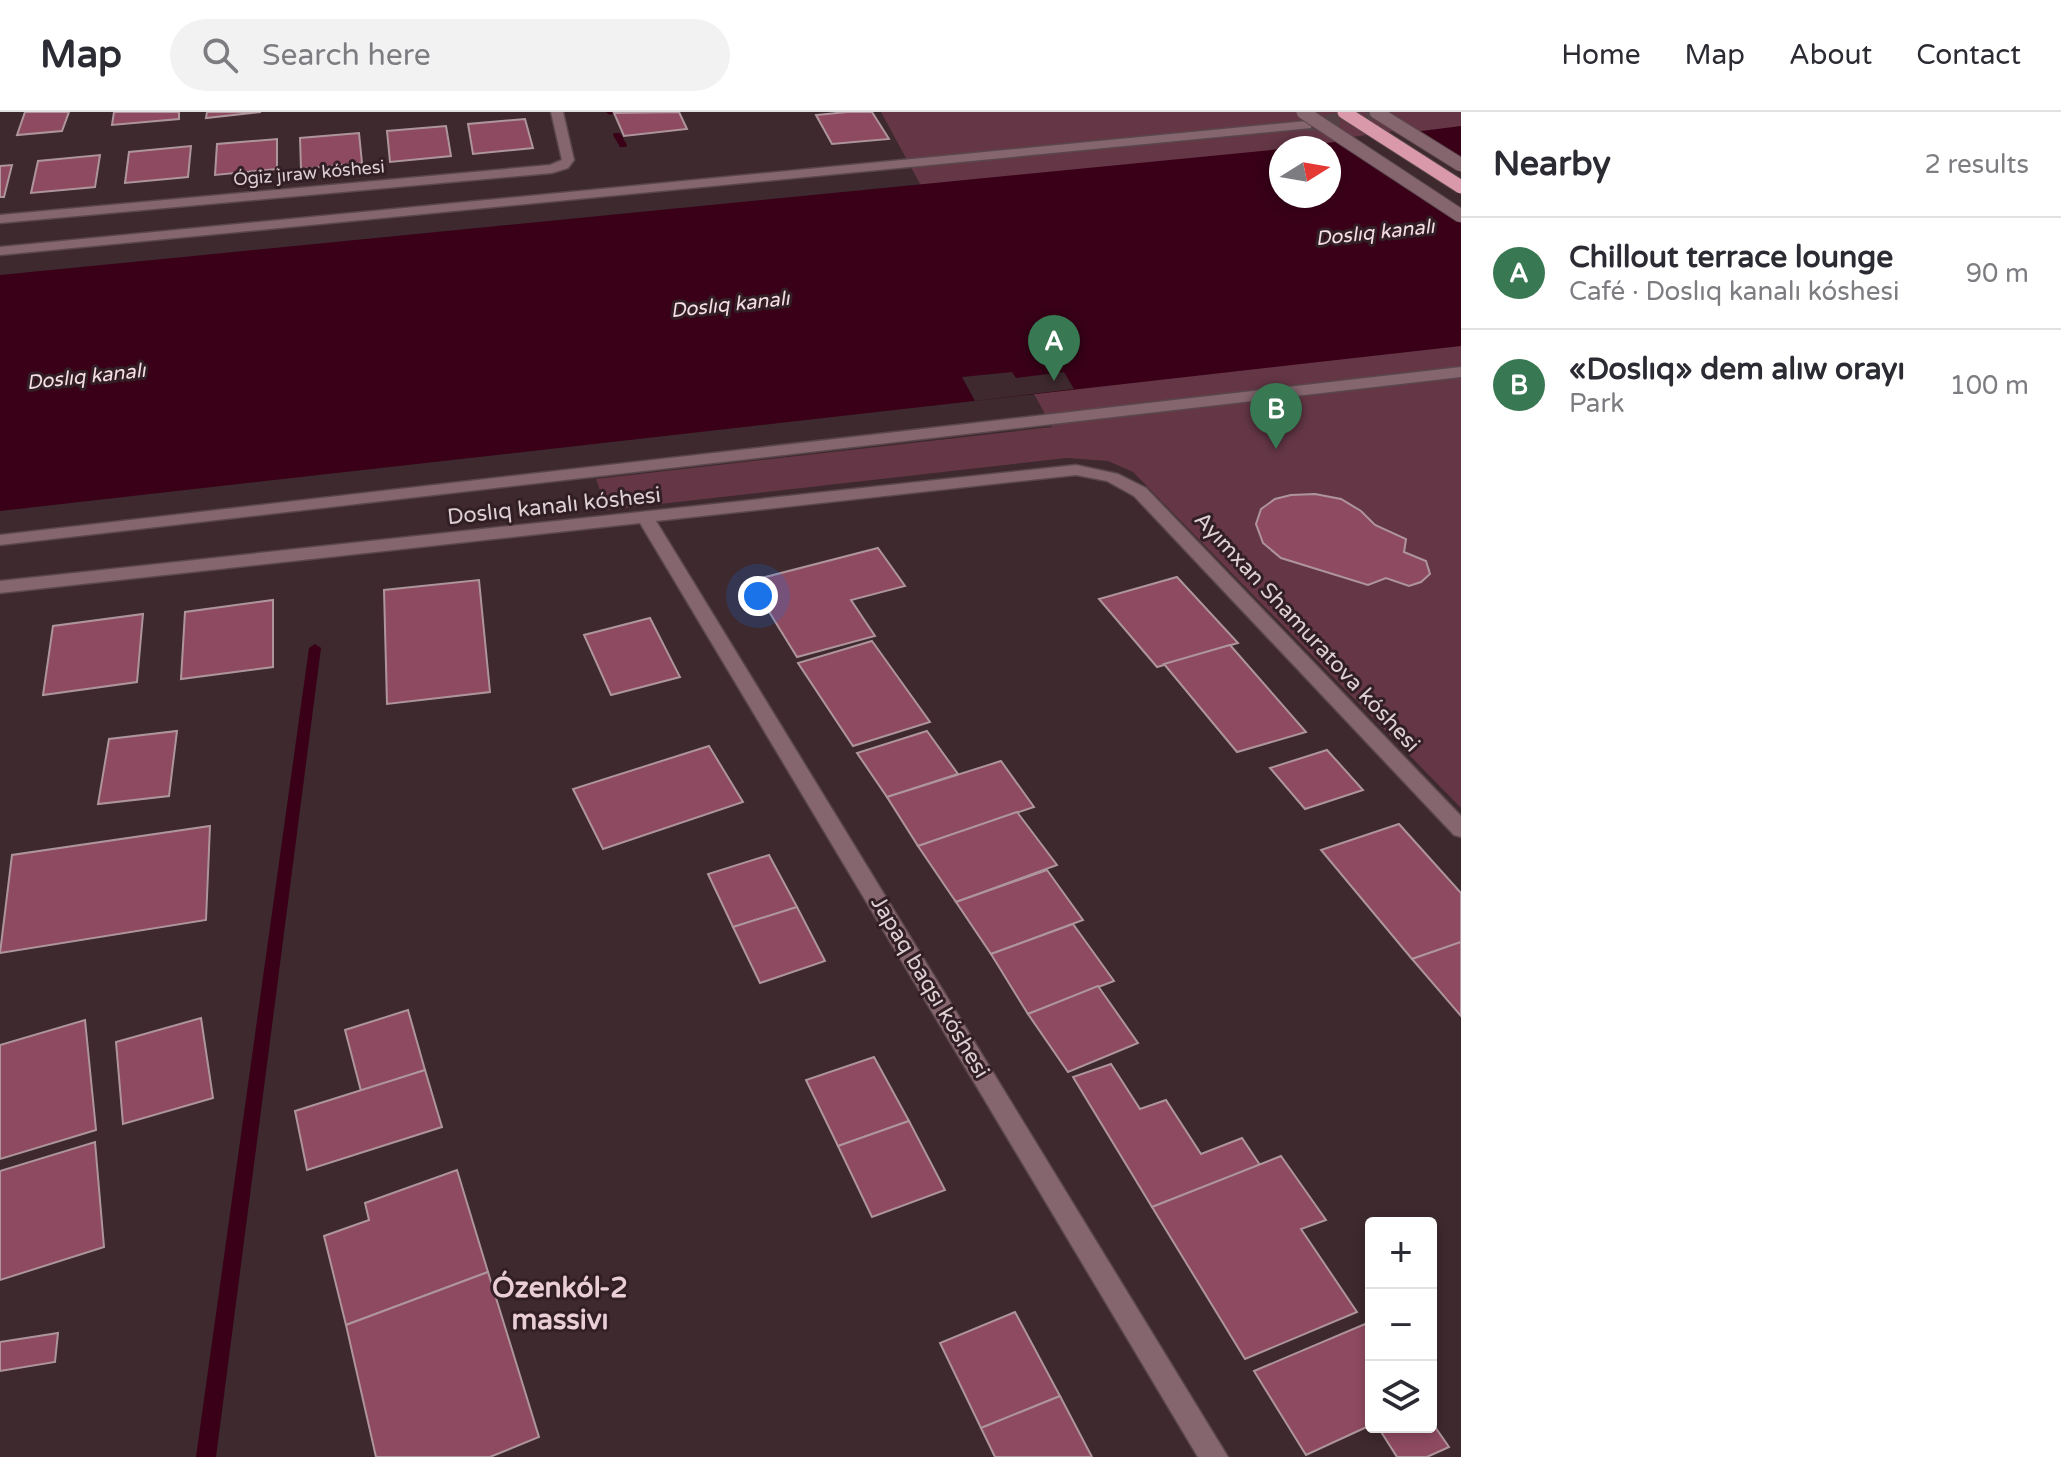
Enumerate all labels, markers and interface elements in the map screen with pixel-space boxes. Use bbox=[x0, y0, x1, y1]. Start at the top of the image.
search box bbox=[170, 19, 730, 91]
text: Map bbox=[40, 32, 122, 78]
icon: search bbox=[198, 33, 242, 77]
text: Search here bbox=[262, 37, 431, 74]
text: Home bbox=[1561, 38, 1641, 72]
text: Map bbox=[1685, 38, 1745, 72]
text: About bbox=[1789, 38, 1872, 72]
text: Contact bbox=[1916, 38, 2021, 72]
north arrow bbox=[1269, 136, 1341, 208]
text: Nearby bbox=[1493, 144, 1611, 185]
text: 2 results bbox=[1924, 149, 2029, 180]
street label: Ógiz jıraw kóshesi bbox=[232, 155, 386, 191]
water label: Doslıq kanalı bbox=[1314, 215, 1437, 251]
text: Chillout terrace lounge bbox=[1569, 239, 1893, 276]
text: A bbox=[1509, 258, 1529, 289]
text: 90 m bbox=[1966, 258, 2029, 289]
text: Café · Doslıq kanalı kóshesi bbox=[1569, 276, 1899, 307]
water label: Doslıq kanalı bbox=[669, 287, 792, 323]
pin: A bbox=[1028, 315, 1080, 381]
text: «Doslıq» dem alıw orayı bbox=[1569, 351, 1905, 388]
water label: Doslıq kanalı bbox=[25, 359, 148, 395]
text: B bbox=[1510, 370, 1528, 401]
text: 100 m bbox=[1949, 370, 2029, 401]
pin: B bbox=[1250, 383, 1302, 449]
text: Park bbox=[1569, 388, 1625, 419]
street label: Doslıq kanalı kóshesi bbox=[446, 482, 662, 530]
street label: Ayımxan Shamuratova kóshesi bbox=[1189, 507, 1425, 757]
your location bbox=[738, 576, 778, 616]
street label: Japaq baqsı kóshesi bbox=[865, 891, 995, 1083]
map controls bbox=[1365, 1217, 1437, 1433]
button: + bbox=[1365, 1217, 1437, 1289]
district label: Ózenkól-2 massivı bbox=[492, 1270, 628, 1337]
button: − bbox=[1365, 1289, 1437, 1361]
button: layers bbox=[1365, 1361, 1437, 1433]

